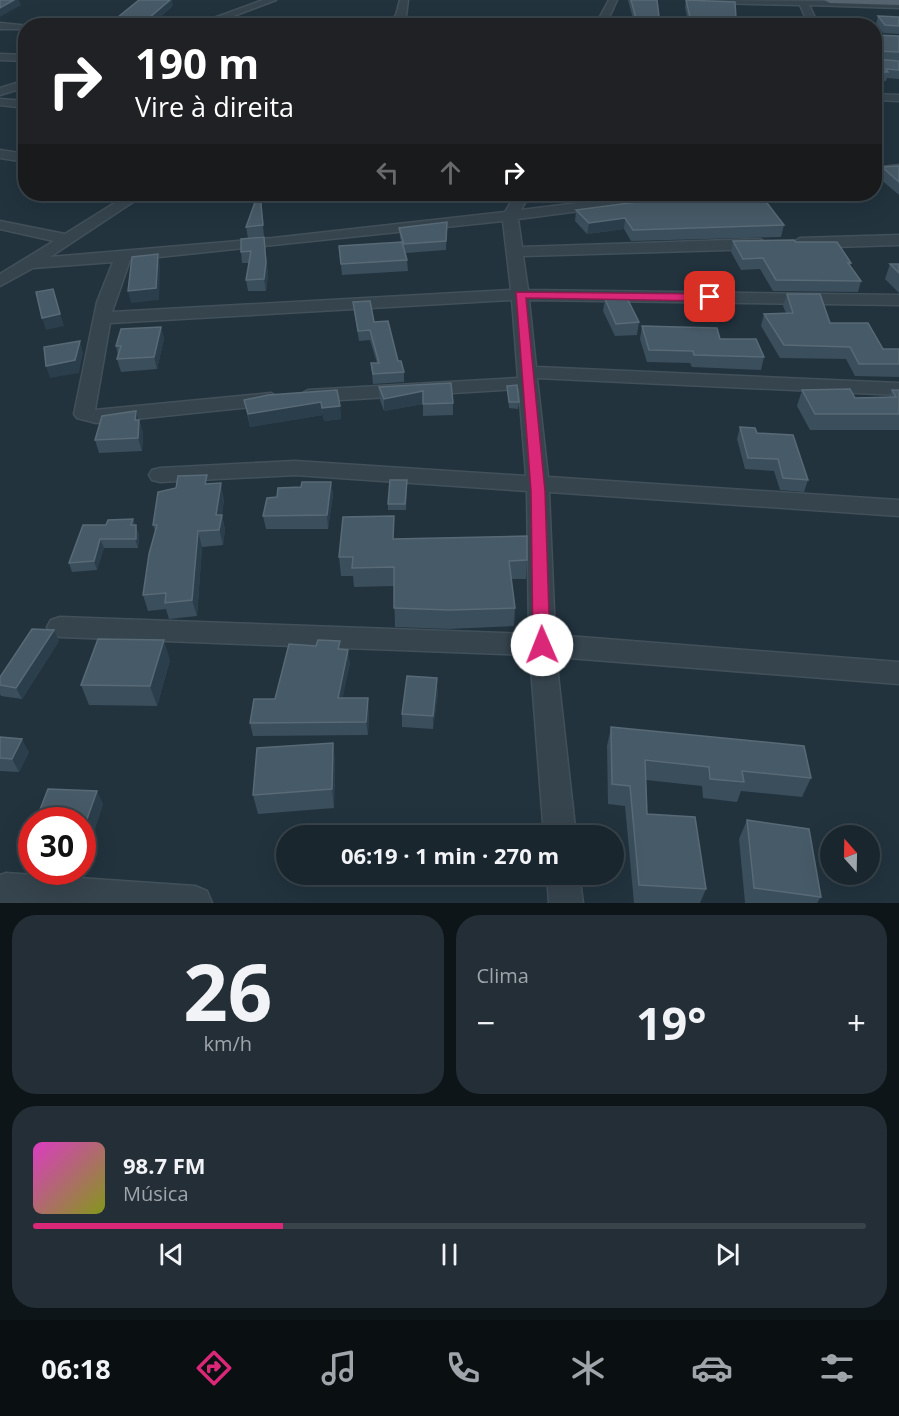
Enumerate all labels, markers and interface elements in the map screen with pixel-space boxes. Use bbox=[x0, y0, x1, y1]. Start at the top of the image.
text: 190 m bbox=[135, 34, 259, 91]
icon: right bbox=[36, 42, 114, 120]
text: Vire à direita bbox=[135, 88, 294, 125]
icon: left bbox=[371, 156, 404, 189]
icon: ahead bbox=[434, 156, 467, 189]
icon: right bbox=[497, 156, 530, 189]
pin bbox=[684, 271, 735, 322]
icon: arrive bbox=[693, 280, 726, 313]
position arrow bbox=[510, 613, 574, 677]
speed limit sign: 30 bbox=[18, 807, 96, 885]
north arrow bbox=[820, 825, 880, 885]
map controls bbox=[820, 825, 880, 885]
text: 06:19 · 1 min · 270 m bbox=[341, 840, 559, 870]
text: 26 bbox=[183, 938, 272, 1044]
text: Clima bbox=[477, 962, 529, 989]
text: 19° bbox=[636, 992, 707, 1053]
text: − bbox=[477, 1000, 495, 1045]
text: + bbox=[847, 1000, 866, 1045]
text: km/h bbox=[203, 1030, 252, 1057]
text: 98.7 FM bbox=[123, 1150, 206, 1180]
text: Música bbox=[123, 1180, 189, 1207]
icon: previous bbox=[155, 1238, 188, 1271]
icon: pause bbox=[433, 1238, 466, 1271]
icon: next bbox=[711, 1238, 744, 1271]
icon: directions bbox=[193, 1347, 235, 1389]
icon: music bbox=[318, 1347, 360, 1389]
icon: phone bbox=[442, 1347, 484, 1389]
icon: climate bbox=[567, 1347, 609, 1389]
icon: car bbox=[691, 1347, 733, 1389]
icon: filters bbox=[816, 1347, 858, 1389]
text: 06:18 bbox=[41, 1350, 111, 1387]

